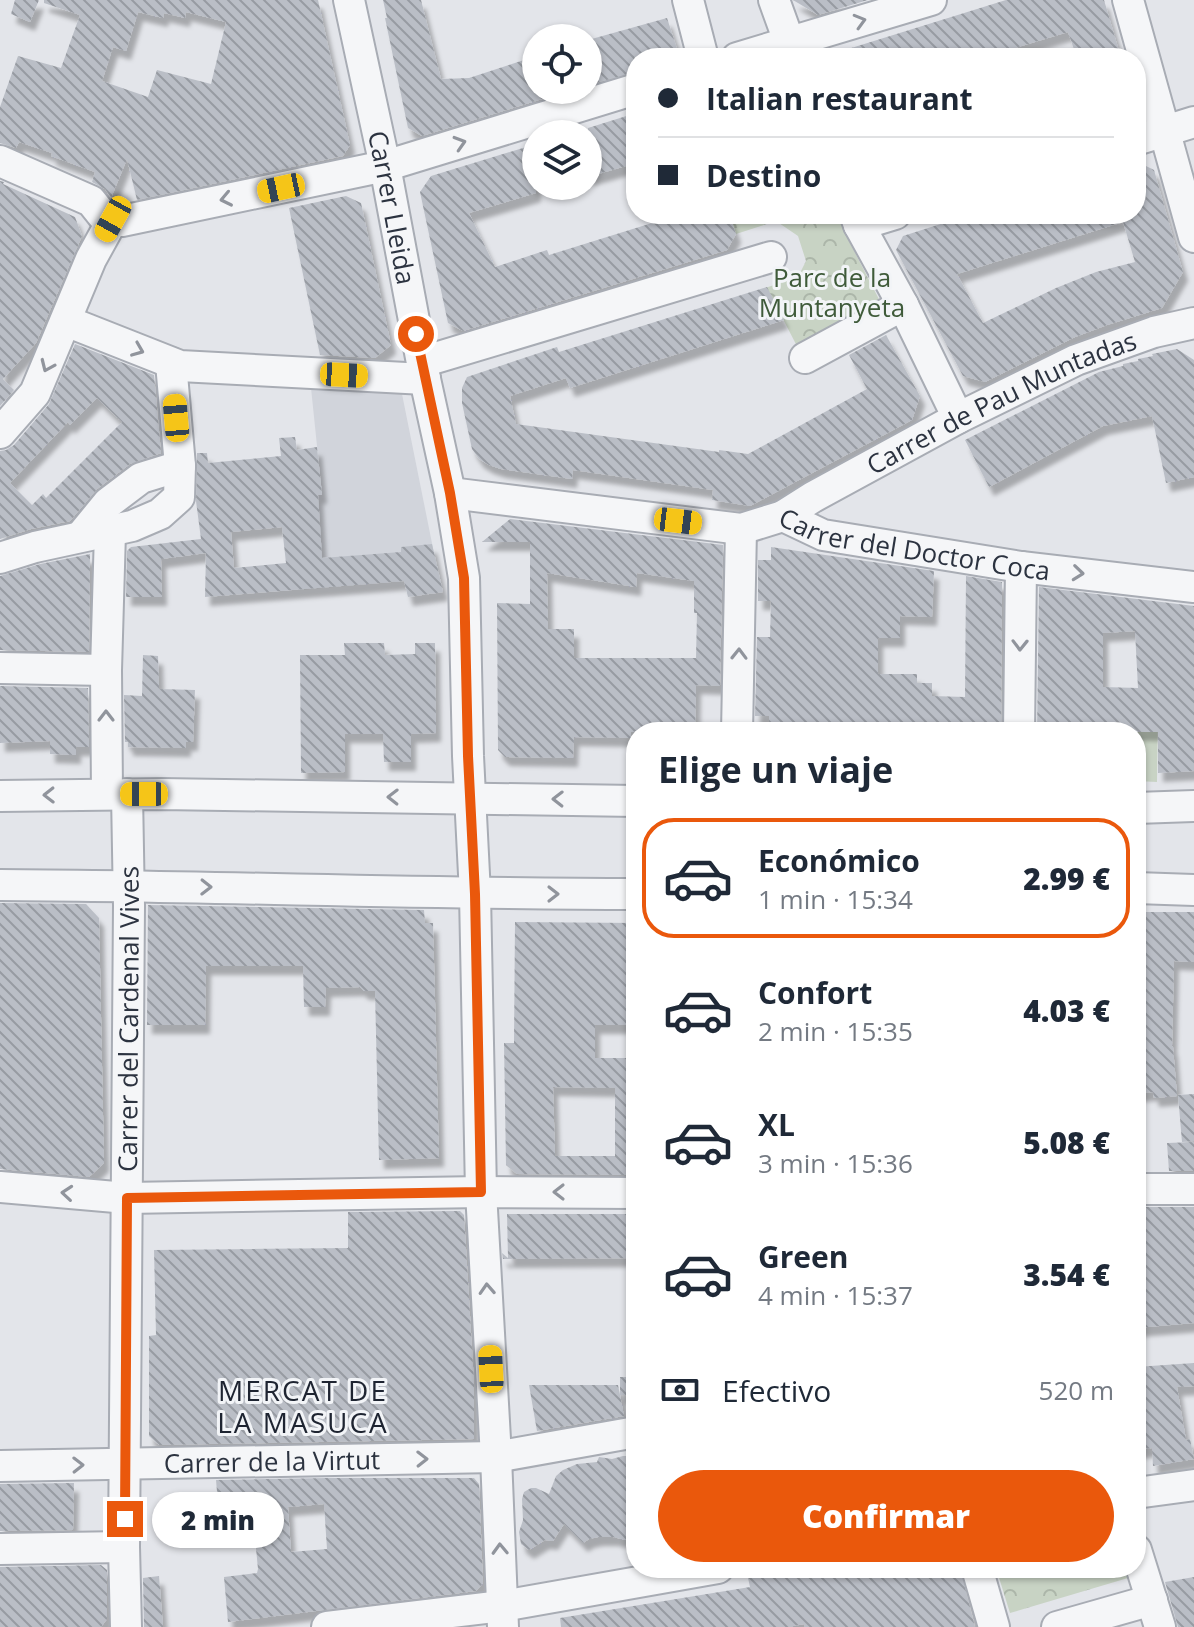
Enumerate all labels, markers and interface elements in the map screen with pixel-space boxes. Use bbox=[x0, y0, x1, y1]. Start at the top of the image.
one-way arrow bbox=[852, 14, 866, 30]
map controls bbox=[522, 24, 602, 200]
button: locate bbox=[522, 24, 602, 104]
text: Italian restaurant bbox=[706, 78, 973, 119]
button: layers bbox=[522, 120, 602, 200]
street label: Carrer Lleida bbox=[360, 127, 425, 287]
one-way arrow bbox=[452, 136, 466, 152]
text: Destino bbox=[706, 155, 821, 196]
car bbox=[255, 171, 307, 205]
one-way arrow bbox=[220, 190, 234, 207]
car bbox=[91, 192, 135, 246]
park label: Parc de la Muntanyeta bbox=[759, 259, 905, 325]
route start bbox=[398, 316, 434, 352]
street label: Carrer de Pau Muntadas bbox=[860, 322, 1141, 483]
one-way arrow bbox=[130, 340, 144, 356]
one-way arrow bbox=[40, 358, 56, 373]
car bbox=[319, 362, 369, 388]
car bbox=[162, 393, 190, 443]
street label: Carrer del Doctor Coca bbox=[773, 499, 1052, 588]
car bbox=[653, 506, 703, 536]
one-way arrow bbox=[1072, 565, 1085, 582]
one-way arrow bbox=[1011, 639, 1029, 652]
one-way arrow bbox=[730, 647, 747, 660]
one-way arrow bbox=[98, 709, 115, 722]
text: Elige un viaje bbox=[658, 745, 893, 794]
car bbox=[120, 782, 168, 806]
one-way arrow bbox=[42, 787, 55, 804]
one-way arrow bbox=[386, 788, 399, 806]
one-way arrow bbox=[551, 791, 564, 808]
text: Económico bbox=[758, 840, 920, 881]
icon: car bbox=[662, 842, 734, 914]
text: 2.99 € bbox=[1023, 858, 1110, 899]
street label: Carrer del Cardenal Vives bbox=[109, 866, 147, 1172]
one-way arrow bbox=[200, 879, 213, 896]
text: 1 min · 15:34 bbox=[758, 881, 913, 917]
one-way arrow bbox=[547, 885, 560, 903]
text: Confort bbox=[758, 972, 872, 1013]
icon: car bbox=[662, 974, 734, 1046]
text: 4.03 € bbox=[1023, 990, 1110, 1031]
text: 2 min · 15:35 bbox=[758, 1013, 913, 1049]
text: XL bbox=[758, 1104, 795, 1145]
icon: car bbox=[662, 1106, 734, 1178]
text: 5.08 € bbox=[1023, 1122, 1110, 1163]
text: 3 min · 15:36 bbox=[758, 1145, 913, 1181]
one-way arrow bbox=[552, 1183, 565, 1201]
one-way arrow bbox=[60, 1185, 73, 1202]
text: Green bbox=[758, 1236, 849, 1277]
icon: car bbox=[662, 1238, 734, 1310]
text: 3.54 € bbox=[1023, 1254, 1110, 1295]
text: 4 min · 15:37 bbox=[758, 1277, 913, 1313]
one-way arrow bbox=[478, 1282, 495, 1295]
car bbox=[478, 1344, 504, 1394]
icon: cash bbox=[658, 1368, 702, 1412]
text: Efectivo bbox=[722, 1370, 831, 1411]
district label: MERCAT DE LA MASUCA bbox=[217, 1371, 389, 1441]
text: 520 m bbox=[1039, 1372, 1114, 1408]
street label: Carrer de la Virtut bbox=[163, 1441, 381, 1481]
one-way arrow bbox=[416, 1450, 429, 1468]
one-way arrow bbox=[72, 1456, 85, 1474]
button: Confirmar bbox=[658, 1470, 1114, 1562]
callout: 2 min bbox=[153, 1491, 285, 1547]
route end bbox=[107, 1501, 143, 1537]
text: 2 min bbox=[181, 1502, 255, 1538]
one-way arrow bbox=[492, 1542, 509, 1555]

